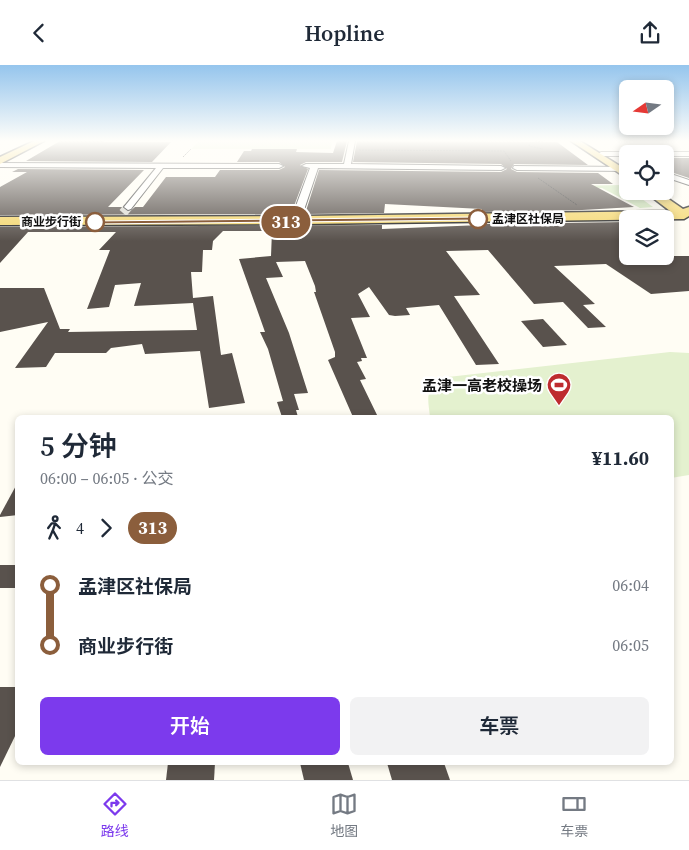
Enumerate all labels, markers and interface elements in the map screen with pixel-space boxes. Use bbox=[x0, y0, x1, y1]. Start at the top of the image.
text: Hopline bbox=[305, 18, 384, 48]
icon: back bbox=[25, 19, 53, 47]
icon: share bbox=[636, 19, 664, 47]
north arrow bbox=[619, 80, 674, 135]
map controls bbox=[619, 80, 674, 265]
button: locate bbox=[619, 145, 674, 200]
line badge: 313 bbox=[257, 206, 315, 238]
text: 313 bbox=[271, 209, 301, 234]
marker: 孟津区社保局 bbox=[468, 209, 488, 229]
button: layers bbox=[619, 210, 674, 265]
place label: 孟津区社保局 bbox=[492, 211, 564, 227]
marker: 商业步行街 bbox=[85, 212, 105, 232]
place label: 商业步行街 bbox=[21, 214, 81, 230]
sports icon: 孟津一高老校操场 bbox=[546, 372, 572, 406]
place label: 孟津一高老校操场 bbox=[422, 375, 542, 396]
text: 5 分钟 bbox=[40, 427, 117, 465]
text: ¥11.60 bbox=[592, 445, 649, 471]
text: 06:00 – 06:05 · 公交 bbox=[40, 467, 174, 489]
icon: walk bbox=[40, 514, 68, 542]
icon: forward bbox=[92, 514, 120, 542]
text: 313 bbox=[138, 515, 167, 540]
text: 4 bbox=[76, 517, 84, 539]
text: 孟津区社保局 bbox=[78, 573, 192, 599]
text: 06:04 bbox=[612, 574, 649, 596]
text: 商业步行街 bbox=[78, 633, 173, 659]
text: 06:05 bbox=[612, 634, 649, 656]
button: 开始 bbox=[40, 697, 340, 755]
button: 车票 bbox=[350, 697, 649, 755]
tab: 路线 bbox=[101, 790, 129, 841]
tab: 地图 bbox=[330, 790, 358, 841]
tab: 车票 bbox=[560, 790, 588, 841]

